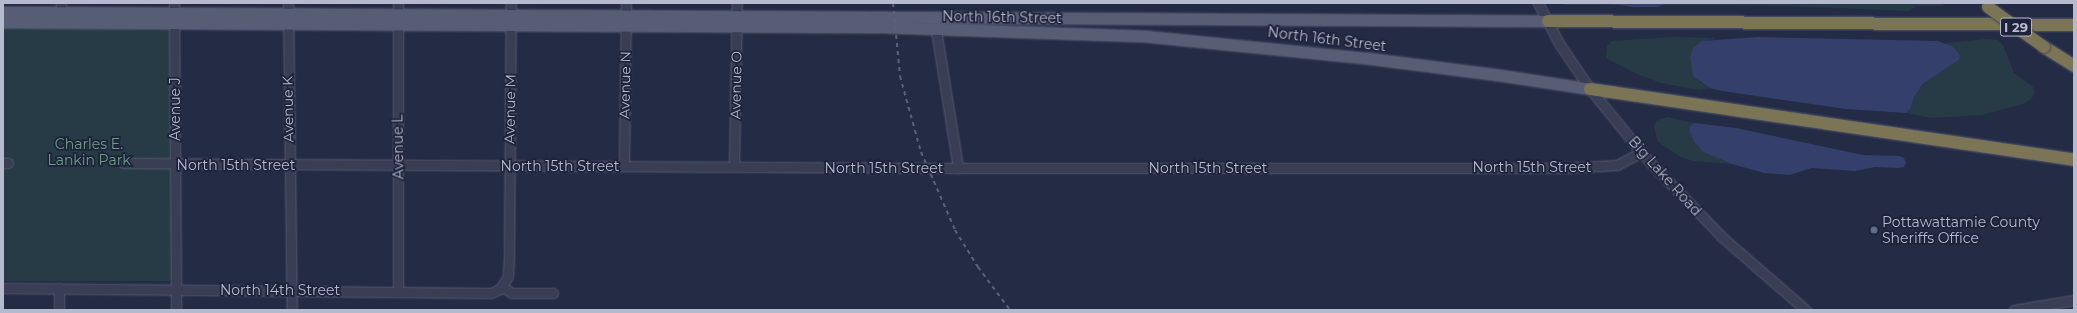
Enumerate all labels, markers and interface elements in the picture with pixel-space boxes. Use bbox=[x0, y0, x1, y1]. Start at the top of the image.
street label: North 16th Street bbox=[942, 8, 1062, 26]
road number: I 29 bbox=[2000, 16, 2032, 38]
street label: North 16th Street bbox=[1267, 23, 1387, 55]
street label: Avenue N bbox=[616, 51, 634, 119]
street label: Avenue O bbox=[727, 51, 745, 119]
street label: Avenue M bbox=[501, 74, 519, 144]
street label: Avenue K bbox=[279, 76, 297, 142]
street label: Avenue J bbox=[167, 77, 183, 141]
street label: Avenue L bbox=[389, 114, 407, 180]
street label: Big Lake Road bbox=[1625, 133, 1705, 219]
park label: Charles E. Lankin Park bbox=[47, 136, 131, 168]
street label: North 15th Street bbox=[177, 157, 295, 173]
street label: North 15th Street bbox=[501, 158, 619, 174]
street label: North 15th Street bbox=[1473, 159, 1591, 175]
street label: North 15th Street bbox=[825, 160, 943, 176]
street label: North 15th Street bbox=[1149, 160, 1267, 176]
place label: Pottawattamie County Sheriffs Office bbox=[1882, 214, 2040, 246]
marker: Pottawattamie County Sheriffs Office bbox=[1869, 225, 1879, 235]
street label: North 14th Street bbox=[220, 282, 340, 298]

